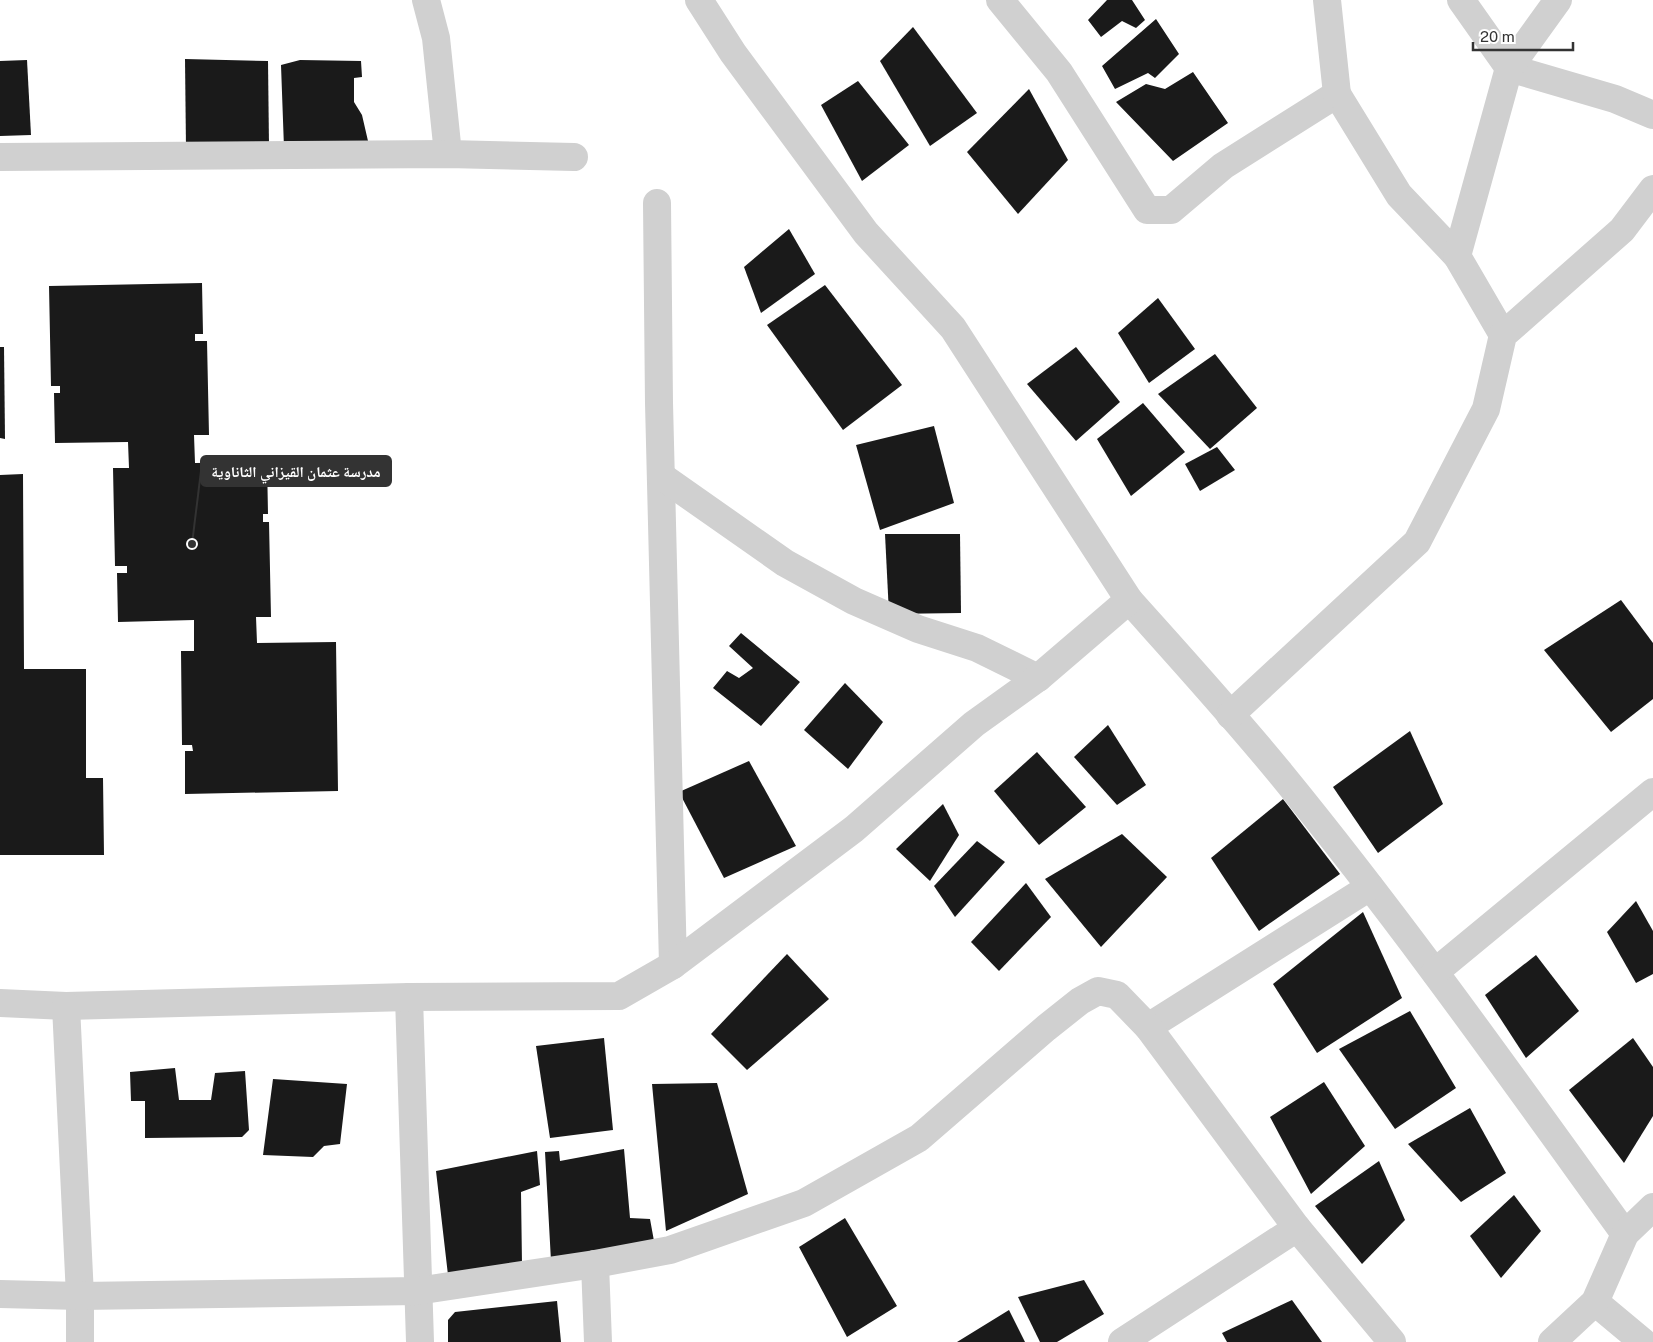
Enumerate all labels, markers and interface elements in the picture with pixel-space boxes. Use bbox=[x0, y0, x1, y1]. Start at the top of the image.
scale bar bbox=[1473, 20, 1573, 52]
text: 20 m bbox=[1480, 28, 1515, 45]
callout: مدرسة عثمان القيزاني الثاناوية bbox=[201, 456, 391, 486]
text: مدرسة عثمان القيزاني الثاناوية bbox=[211, 463, 381, 484]

